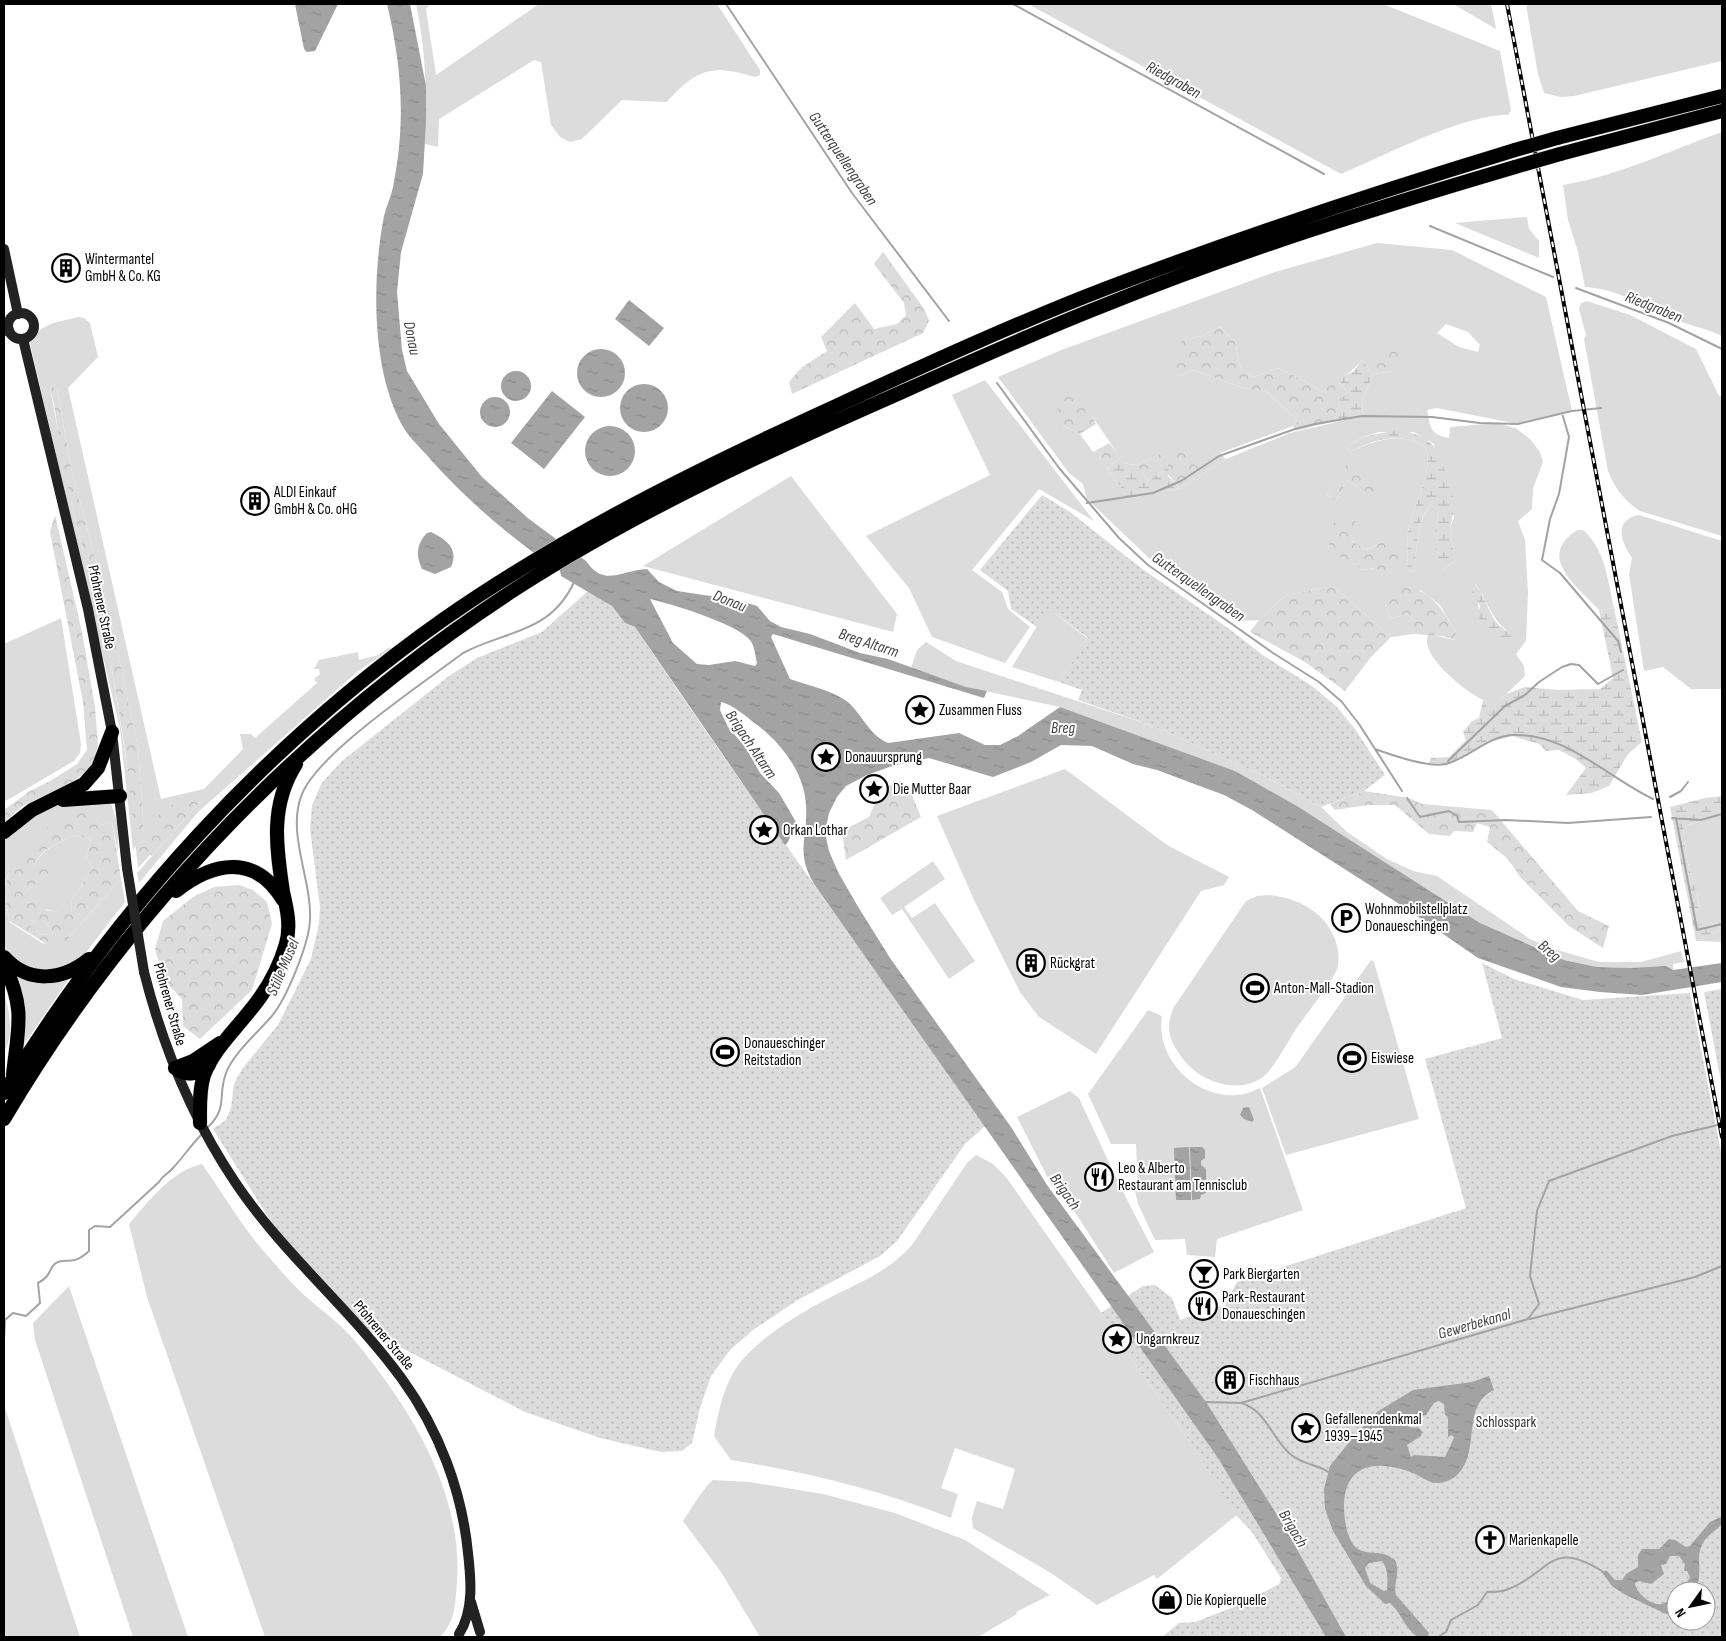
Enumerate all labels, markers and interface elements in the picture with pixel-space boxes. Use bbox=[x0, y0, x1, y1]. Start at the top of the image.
water label: Riedgraben bbox=[1143, 58, 1204, 103]
water label: Gutterquellengraben bbox=[804, 108, 881, 210]
place label: Wintermantel GmbH & Co. KG bbox=[85, 250, 161, 286]
building icon: Wintermantel GmbH & Co. KG bbox=[51, 253, 81, 283]
water label: Riedgraben bbox=[1622, 287, 1685, 327]
water label: Donau bbox=[399, 320, 424, 357]
place label: ALDI Einkauf GmbH & Co. oHG bbox=[273, 483, 357, 519]
building icon: ALDI Einkauf GmbH & Co. oHG bbox=[240, 486, 270, 516]
water label: Gutterquellengraben bbox=[1148, 548, 1249, 626]
street label: Pfohrener Straße bbox=[83, 563, 120, 651]
water label: Donau bbox=[710, 586, 749, 617]
water label: Breg Altarm bbox=[836, 625, 901, 662]
place icon: Zusammen Fluss bbox=[905, 695, 935, 725]
place label: Zusammen Fluss bbox=[939, 701, 1022, 720]
water label: Brigach Altarm bbox=[721, 707, 781, 783]
water label: Breg bbox=[1051, 719, 1075, 738]
place icon: Donauursprung bbox=[811, 742, 841, 772]
place label: Donauursprung bbox=[845, 748, 922, 767]
place icon: Die Mutter Baar bbox=[859, 774, 889, 804]
place label: Die Mutter Baar bbox=[893, 780, 972, 799]
place icon: Orkan Lothar bbox=[749, 815, 779, 845]
place label: Orkan Lothar bbox=[783, 821, 848, 840]
place label: Wohnmobilstellplatz Donaueschingen bbox=[1365, 900, 1468, 936]
parking icon: Wohnmobilstellplatz Donaueschingen bbox=[1331, 903, 1361, 933]
water label: Stille Musel bbox=[263, 935, 304, 999]
water label: Breg bbox=[1534, 936, 1565, 966]
building icon: Rückgrat bbox=[1016, 948, 1046, 978]
place label: Rückgrat bbox=[1050, 954, 1095, 973]
street label: Pfohrener Straße bbox=[149, 960, 190, 1048]
sports icon: Anton-Mall-Stadion bbox=[1240, 973, 1270, 1003]
place label: Anton-Mall-Stadion bbox=[1273, 979, 1374, 998]
place label: Donaueschinger Reitstadion bbox=[744, 1034, 826, 1070]
sports icon: Donaueschinger Reitstadion bbox=[710, 1037, 740, 1067]
sports icon: Eiswiese bbox=[1337, 1043, 1367, 1073]
place label: Eiswiese bbox=[1371, 1049, 1414, 1068]
place label: Leo & Alberto Restaurant am Tennisclub bbox=[1118, 1159, 1247, 1195]
restaurant icon: Leo & Alberto Restaurant am Tennisclub bbox=[1084, 1162, 1114, 1192]
water label: Brigach bbox=[1045, 1170, 1084, 1214]
bar icon: Park Biergarten bbox=[1189, 1259, 1219, 1289]
place label: Park Biergarten bbox=[1223, 1265, 1300, 1284]
place label: Park-Restaurant Donaueschingen bbox=[1222, 1288, 1306, 1324]
restaurant icon: Park-Restaurant Donaueschingen bbox=[1188, 1291, 1218, 1321]
street label: Pfohrener Straße bbox=[349, 1296, 418, 1374]
water label: Gewerbekanal bbox=[1436, 1305, 1514, 1344]
place icon: Ungarnkreuz bbox=[1102, 1324, 1132, 1354]
place label: Ungarnkreuz bbox=[1136, 1330, 1200, 1349]
building icon: Fischhaus bbox=[1215, 1365, 1245, 1395]
place label: Fischhaus bbox=[1249, 1371, 1299, 1390]
place label: Gefallenendenkmal 1939–1945 bbox=[1325, 1410, 1422, 1446]
place icon: Gefallenendenkmal 1939–1945 bbox=[1291, 1413, 1321, 1443]
park label: Schlosspark bbox=[1476, 1413, 1537, 1432]
water label: Brigach bbox=[1274, 1507, 1311, 1551]
church icon: Marienkapelle bbox=[1475, 1525, 1505, 1555]
place label: Marienkapelle bbox=[1509, 1531, 1579, 1550]
north arrow bbox=[1666, 1581, 1716, 1631]
shop icon: Die Kopierquelle bbox=[1152, 1585, 1182, 1615]
place label: Die Kopierquelle bbox=[1186, 1591, 1267, 1610]
text: N bbox=[1671, 1605, 1690, 1621]

